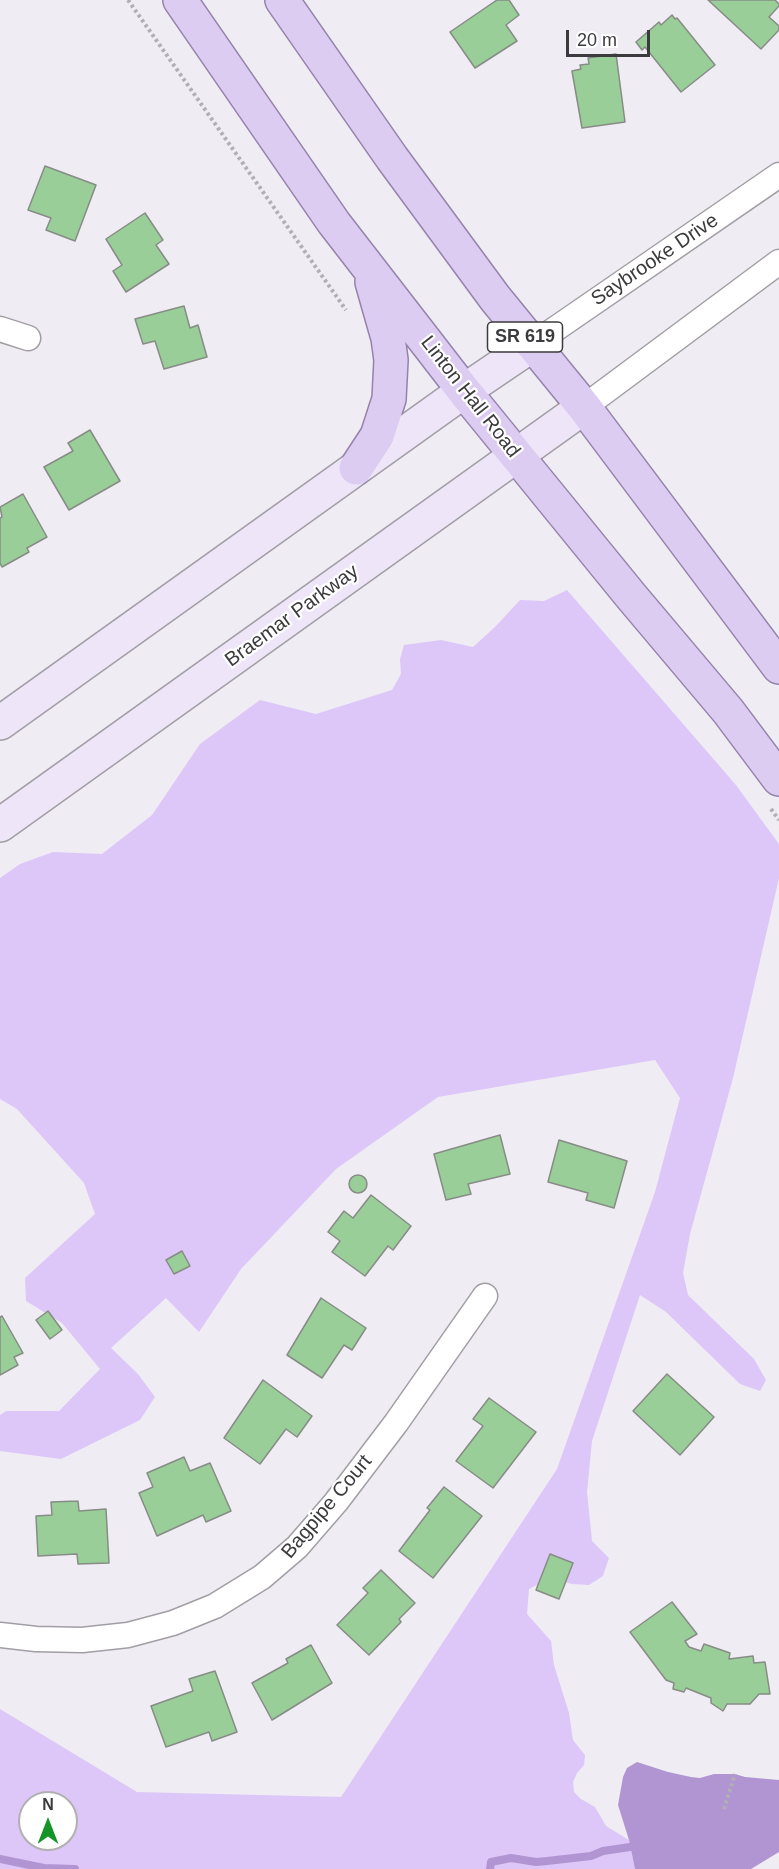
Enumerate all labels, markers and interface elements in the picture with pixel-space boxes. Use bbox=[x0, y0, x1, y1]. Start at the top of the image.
scale bar bbox=[569, 18, 653, 56]
text: 20 m bbox=[577, 30, 617, 50]
street label: Saybrooke Drive bbox=[587, 209, 723, 311]
road number: SR 619 bbox=[488, 322, 562, 352]
street label: Linton Hall Road bbox=[415, 331, 525, 463]
street label: Braemar Parkway bbox=[221, 560, 363, 672]
street label: Bagpipe Court bbox=[277, 1450, 377, 1564]
north arrow bbox=[18, 1791, 78, 1851]
text: N bbox=[42, 1796, 54, 1813]

